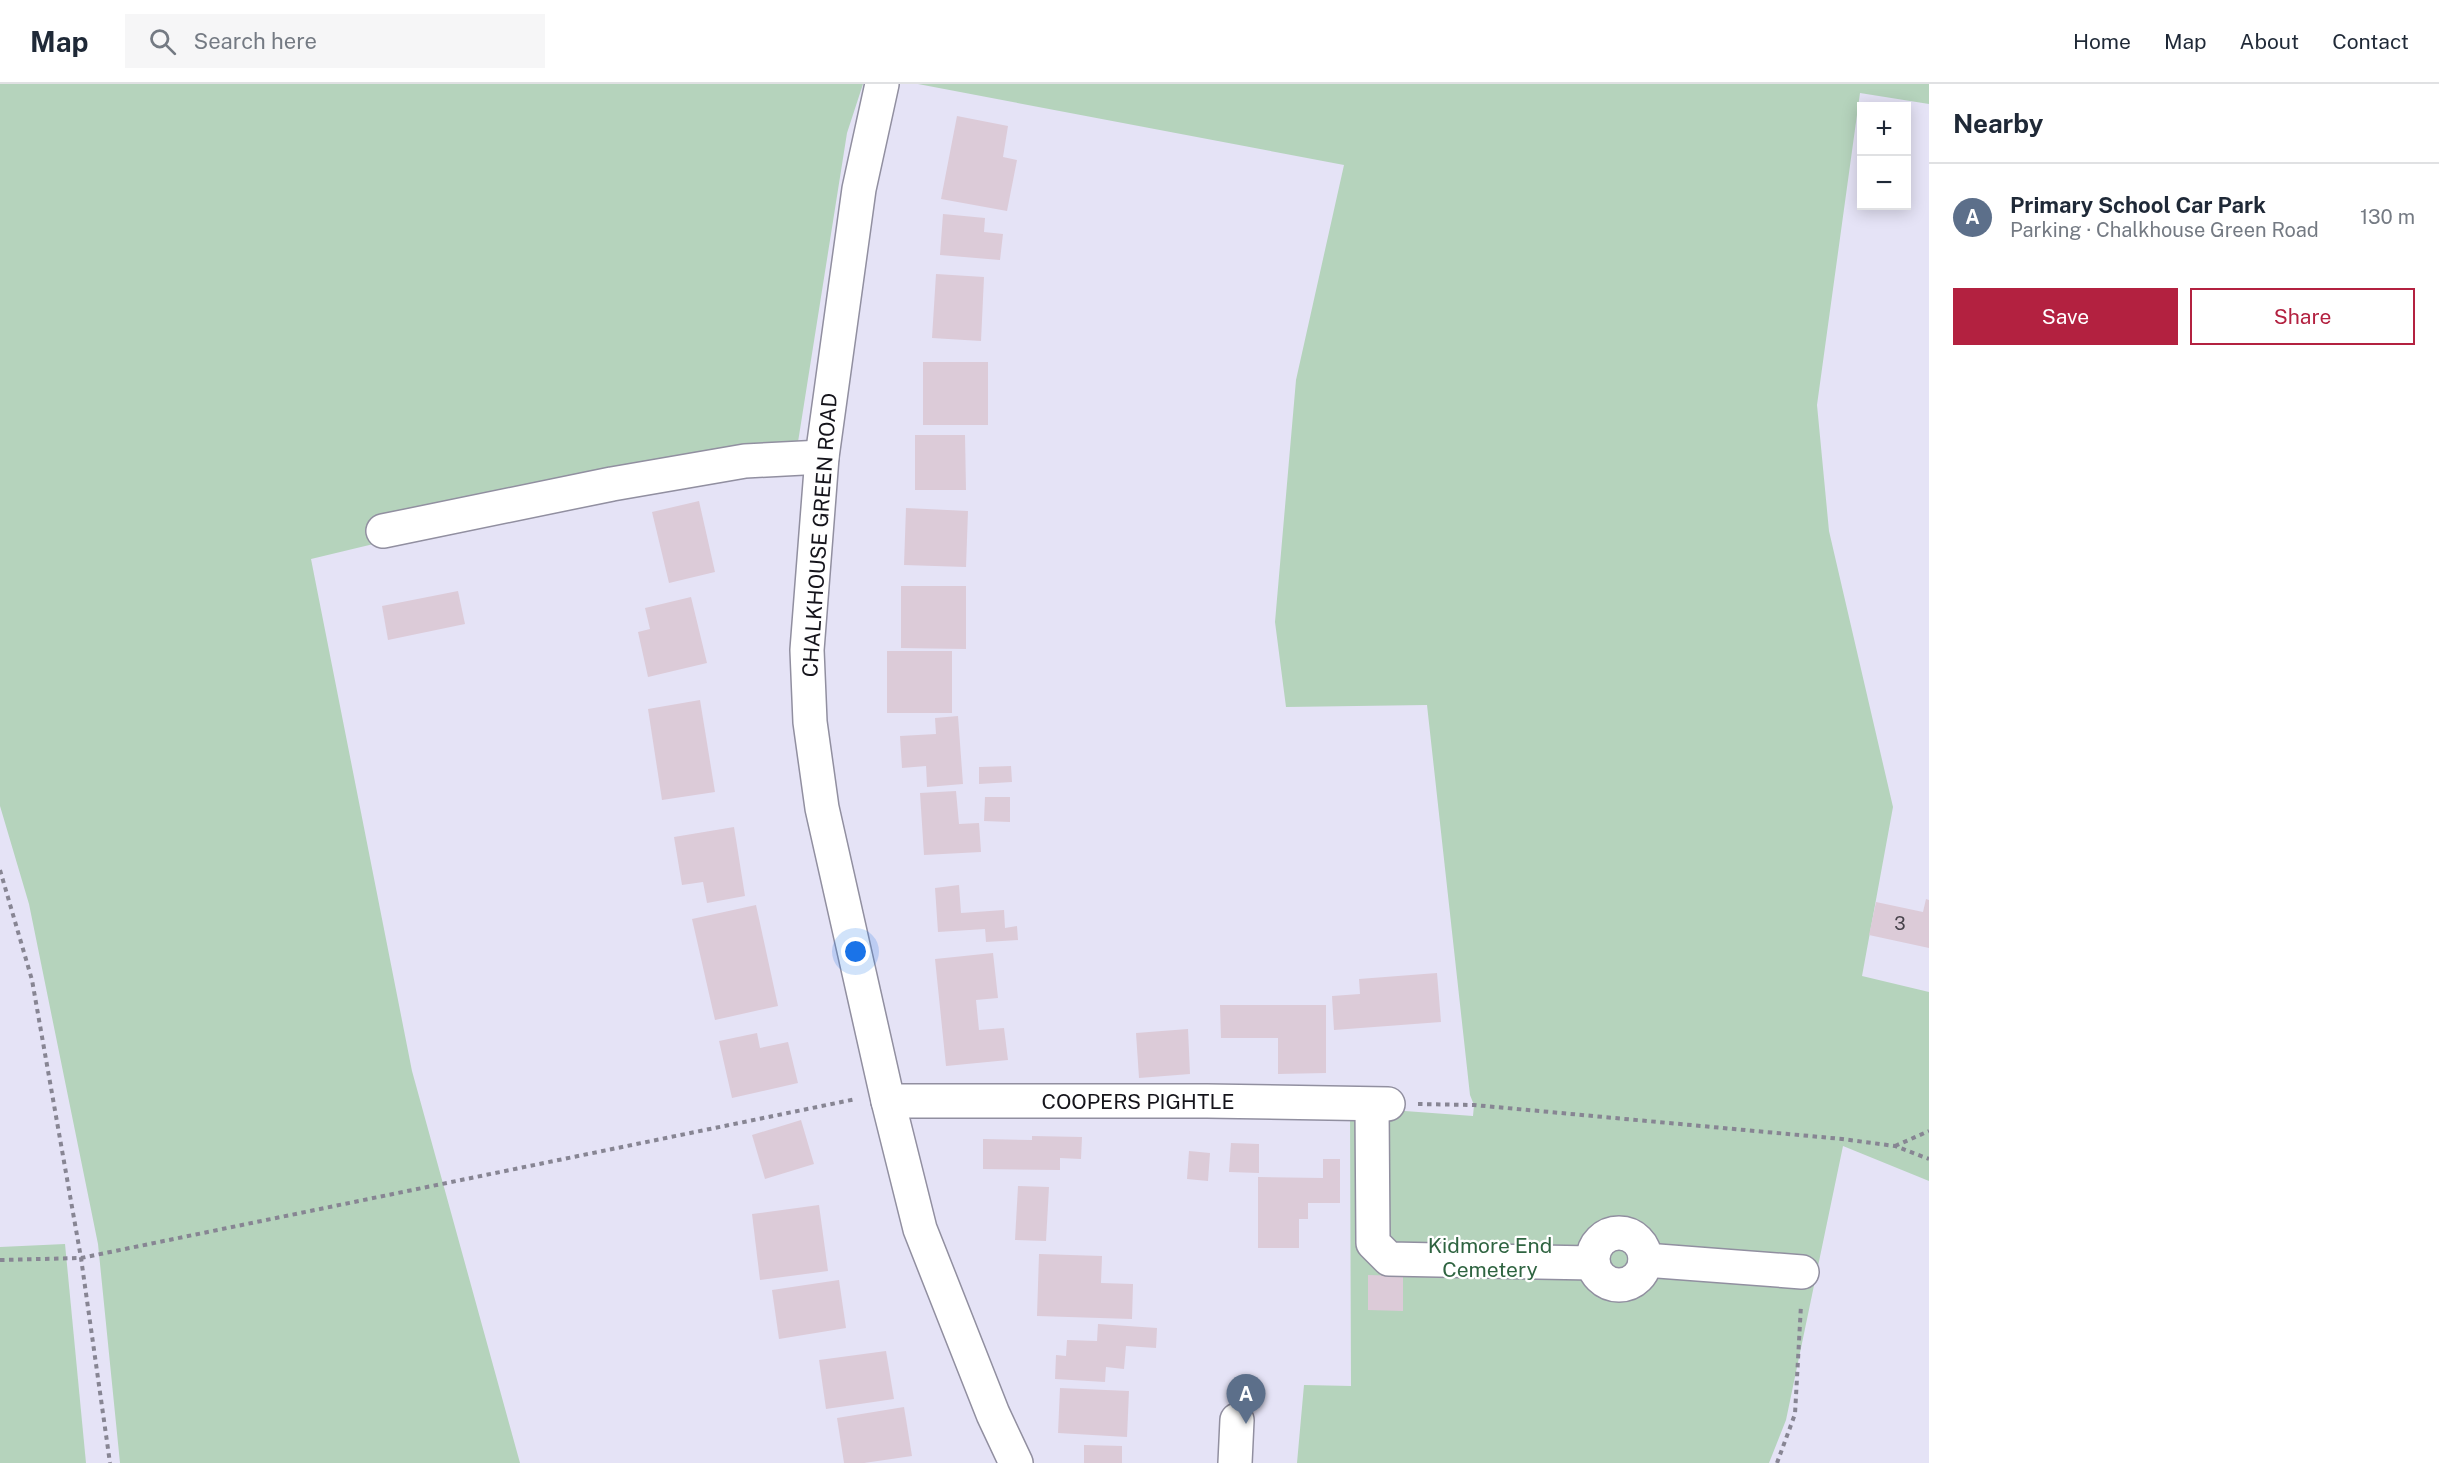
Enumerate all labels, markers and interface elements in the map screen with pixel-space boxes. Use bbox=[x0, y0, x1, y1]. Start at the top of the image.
search box bbox=[125, 14, 545, 68]
text: Map bbox=[30, 25, 89, 58]
icon: search bbox=[146, 25, 179, 58]
text: Search here bbox=[194, 28, 317, 54]
text: Home bbox=[2073, 29, 2131, 54]
text: Map bbox=[2164, 29, 2207, 54]
text: About bbox=[2240, 29, 2299, 54]
text: Contact bbox=[2332, 29, 2409, 54]
map controls bbox=[1857, 102, 1911, 210]
button: + bbox=[1857, 102, 1911, 156]
text: Nearby bbox=[1953, 108, 2043, 139]
button: − bbox=[1857, 156, 1911, 210]
text: Primary School Car Park bbox=[2010, 192, 2266, 218]
text: A bbox=[1965, 205, 1980, 229]
text: 130 m bbox=[2360, 205, 2415, 229]
text: Parking · Chalkhouse Green Road bbox=[2010, 218, 2319, 242]
button: Save bbox=[1953, 288, 2178, 345]
button: Share bbox=[2190, 288, 2415, 345]
street label: CHALKHOUSE GREEN ROAD bbox=[797, 392, 842, 678]
house number: 3 bbox=[1894, 913, 1906, 934]
your location bbox=[841, 937, 870, 966]
street label: COOPERS PIGHTLE bbox=[1041, 1089, 1235, 1114]
park label: Kidmore End Cemetery bbox=[1428, 1233, 1552, 1282]
pin: A bbox=[1226, 1374, 1266, 1424]

